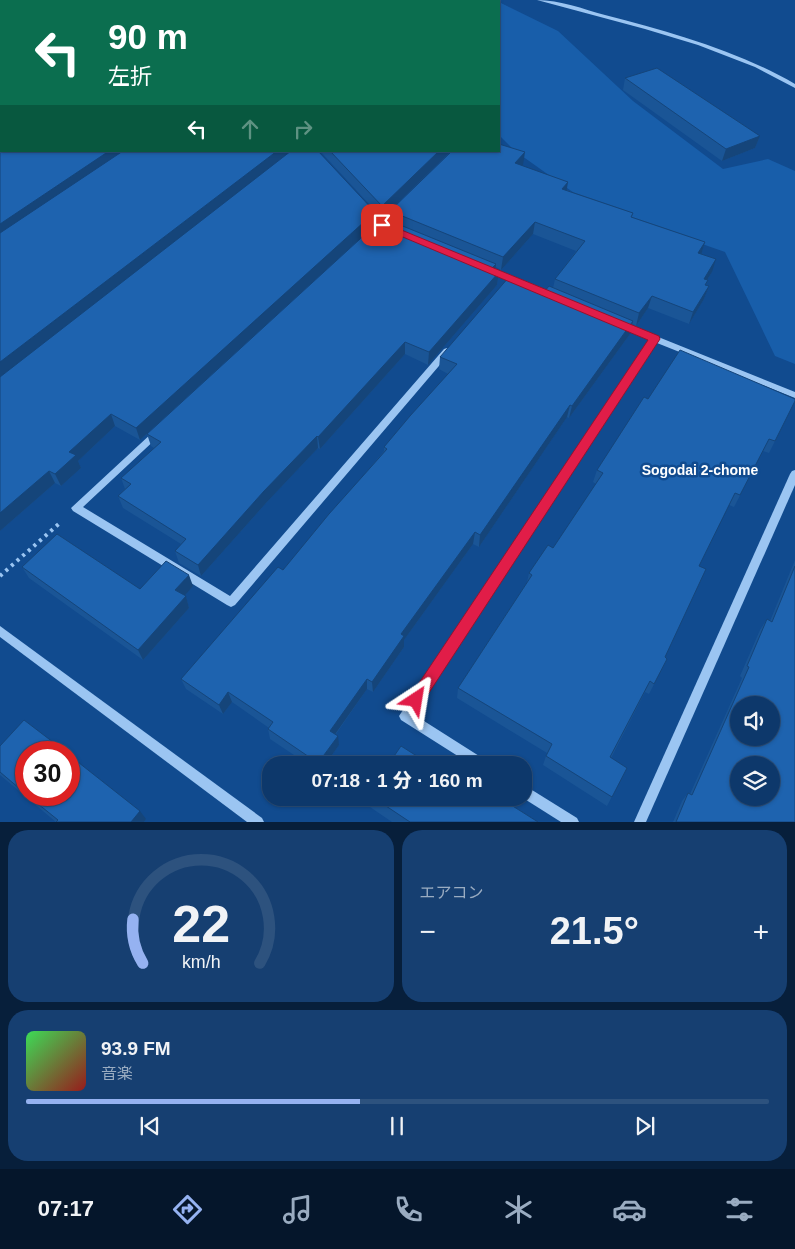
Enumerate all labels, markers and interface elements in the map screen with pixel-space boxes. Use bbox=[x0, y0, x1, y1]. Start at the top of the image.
text: 90 m bbox=[108, 17, 188, 56]
icon: left bbox=[25, 20, 90, 85]
text: 左折 bbox=[108, 64, 152, 89]
icon: left bbox=[183, 115, 211, 143]
icon: ahead bbox=[236, 115, 264, 143]
icon: right bbox=[289, 115, 317, 143]
pin bbox=[361, 204, 403, 246]
icon: arrive bbox=[368, 211, 396, 239]
district label: Sogodai 2-chome bbox=[642, 462, 759, 478]
position arrow bbox=[389, 673, 441, 725]
map controls bbox=[730, 696, 780, 806]
button: sound bbox=[730, 696, 780, 746]
speed limit sign: 30 bbox=[15, 741, 80, 806]
button: layers bbox=[730, 756, 780, 806]
text: 07:18 · 1 分 · 160 m bbox=[311, 770, 483, 791]
text: エアコン bbox=[420, 884, 484, 901]
text: 22 bbox=[172, 895, 230, 953]
text: 21.5° bbox=[550, 910, 639, 952]
text: − bbox=[420, 916, 436, 947]
text: + bbox=[753, 916, 769, 947]
text: km/h bbox=[181, 952, 220, 972]
text: 93.9 FM bbox=[101, 1038, 171, 1059]
text: 音楽 bbox=[101, 1065, 133, 1082]
icon: previous bbox=[136, 1112, 164, 1140]
icon: pause bbox=[383, 1112, 411, 1140]
icon: next bbox=[631, 1112, 659, 1140]
icon: directions bbox=[170, 1192, 205, 1227]
icon: music bbox=[280, 1192, 315, 1227]
icon: phone bbox=[391, 1192, 426, 1227]
icon: climate bbox=[501, 1192, 536, 1227]
icon: car bbox=[612, 1192, 647, 1227]
icon: filters bbox=[722, 1192, 757, 1227]
text: 07:17 bbox=[38, 1196, 94, 1221]

